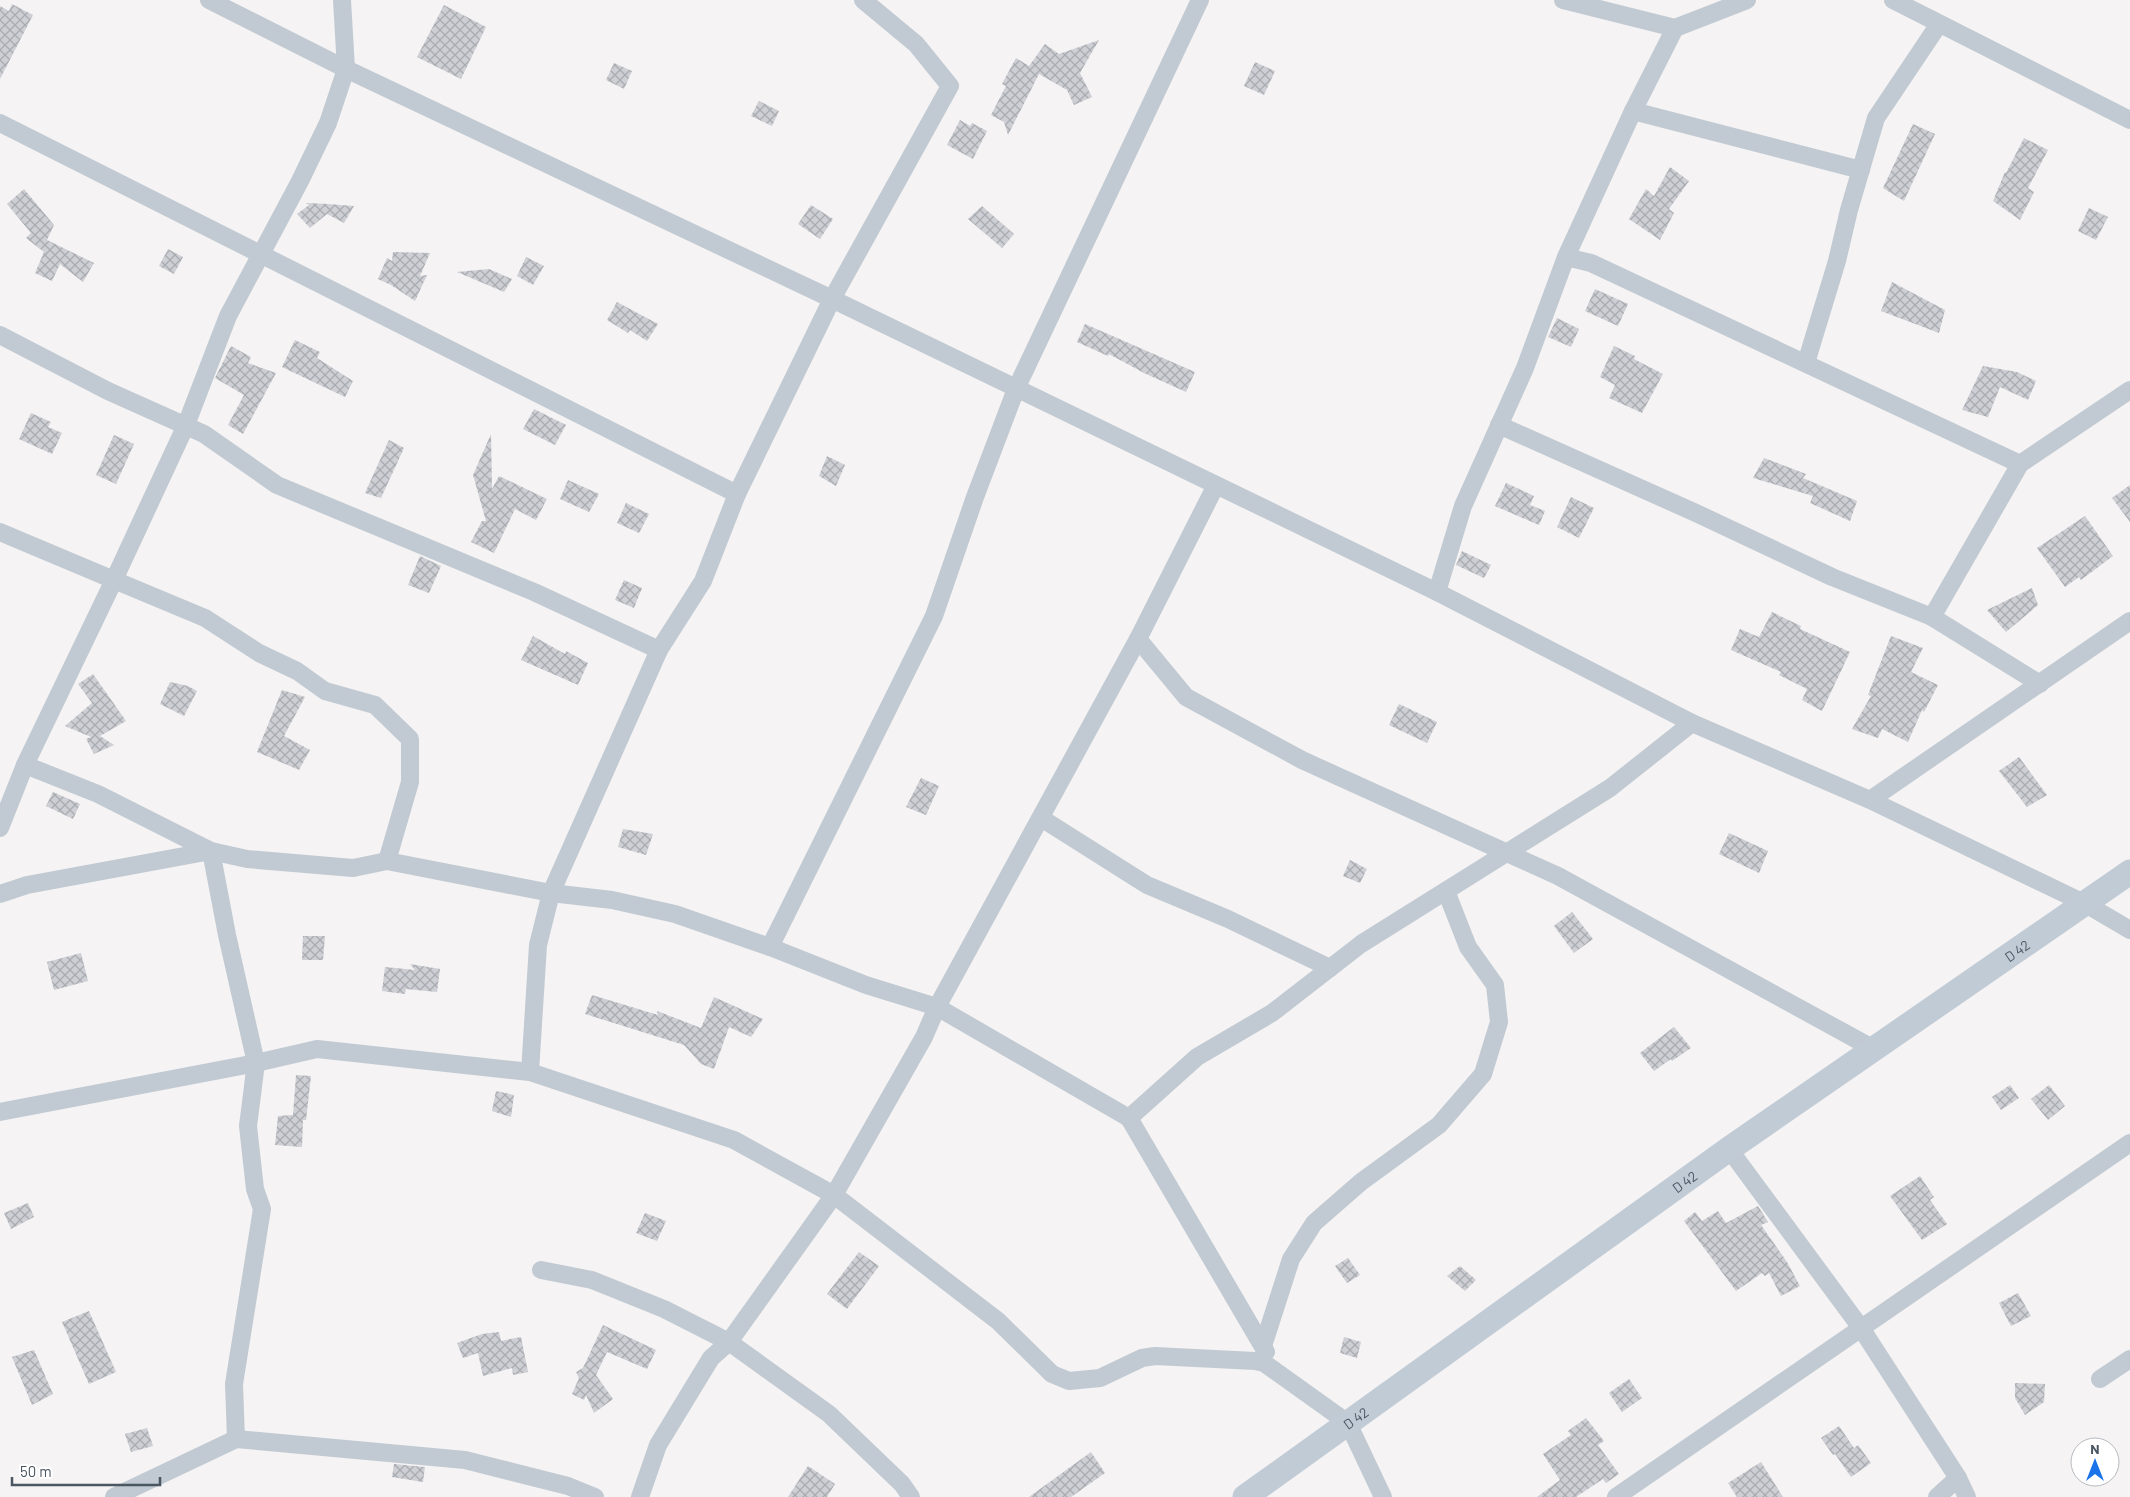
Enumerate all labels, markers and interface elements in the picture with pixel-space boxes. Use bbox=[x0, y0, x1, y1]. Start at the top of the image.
street label: D 42 bbox=[2001, 936, 2033, 965]
street label: D 42 bbox=[1668, 1166, 1700, 1196]
street label: D 42 bbox=[1340, 1403, 1371, 1432]
north arrow bbox=[2070, 1437, 2120, 1487]
text: N bbox=[2090, 1440, 2100, 1457]
scale bar bbox=[12, 1454, 160, 1486]
text: 50 m bbox=[20, 1462, 52, 1480]

